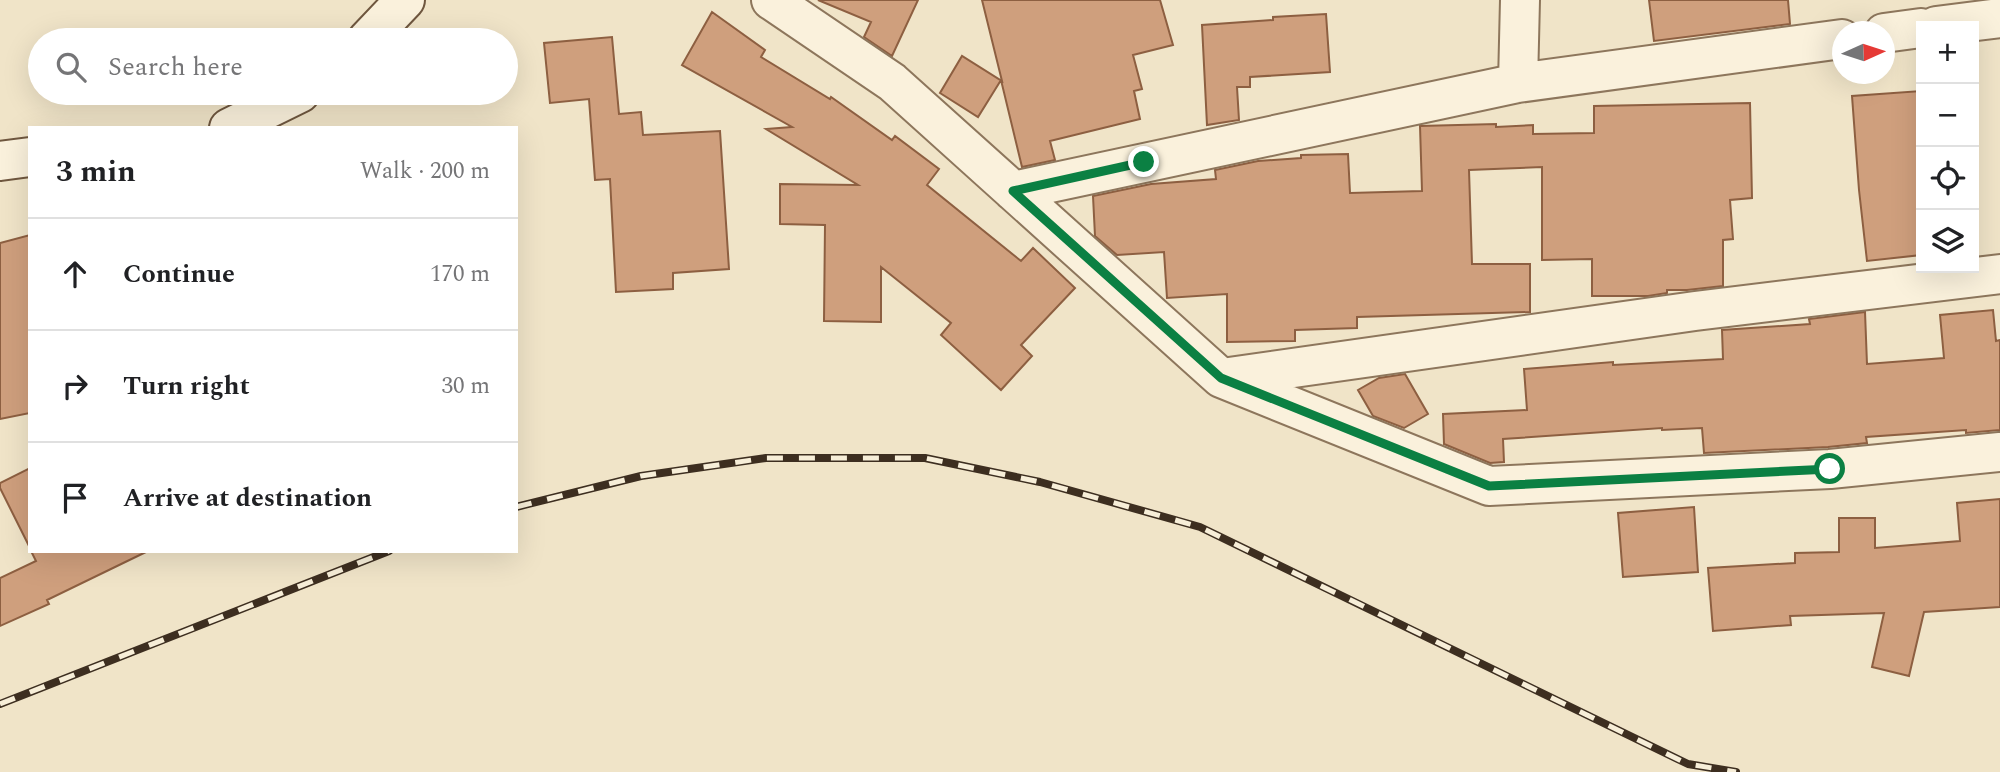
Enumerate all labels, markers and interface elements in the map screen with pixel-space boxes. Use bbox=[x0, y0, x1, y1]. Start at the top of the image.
north arrow bbox=[1832, 21, 1895, 84]
map controls bbox=[1916, 21, 1979, 273]
button: + bbox=[1916, 21, 1979, 84]
search box bbox=[28, 28, 518, 105]
text: Search here bbox=[108, 47, 243, 87]
icon: search bbox=[52, 48, 90, 86]
button: − bbox=[1916, 84, 1979, 147]
route end bbox=[1128, 146, 1159, 177]
button: locate bbox=[1916, 147, 1979, 210]
text: 3 min bbox=[56, 149, 136, 195]
text: Walk · 200 m bbox=[360, 154, 490, 189]
button: layers bbox=[1916, 210, 1979, 273]
text: Continue bbox=[123, 254, 235, 294]
icon: ahead bbox=[56, 255, 94, 293]
text: 170 m bbox=[430, 257, 490, 292]
text: Turn right bbox=[123, 366, 250, 406]
icon: right bbox=[56, 367, 94, 405]
text: 30 m bbox=[441, 369, 490, 404]
route start bbox=[1814, 453, 1845, 484]
text: Arrive at destination bbox=[123, 478, 372, 518]
icon: arrive bbox=[56, 479, 94, 517]

